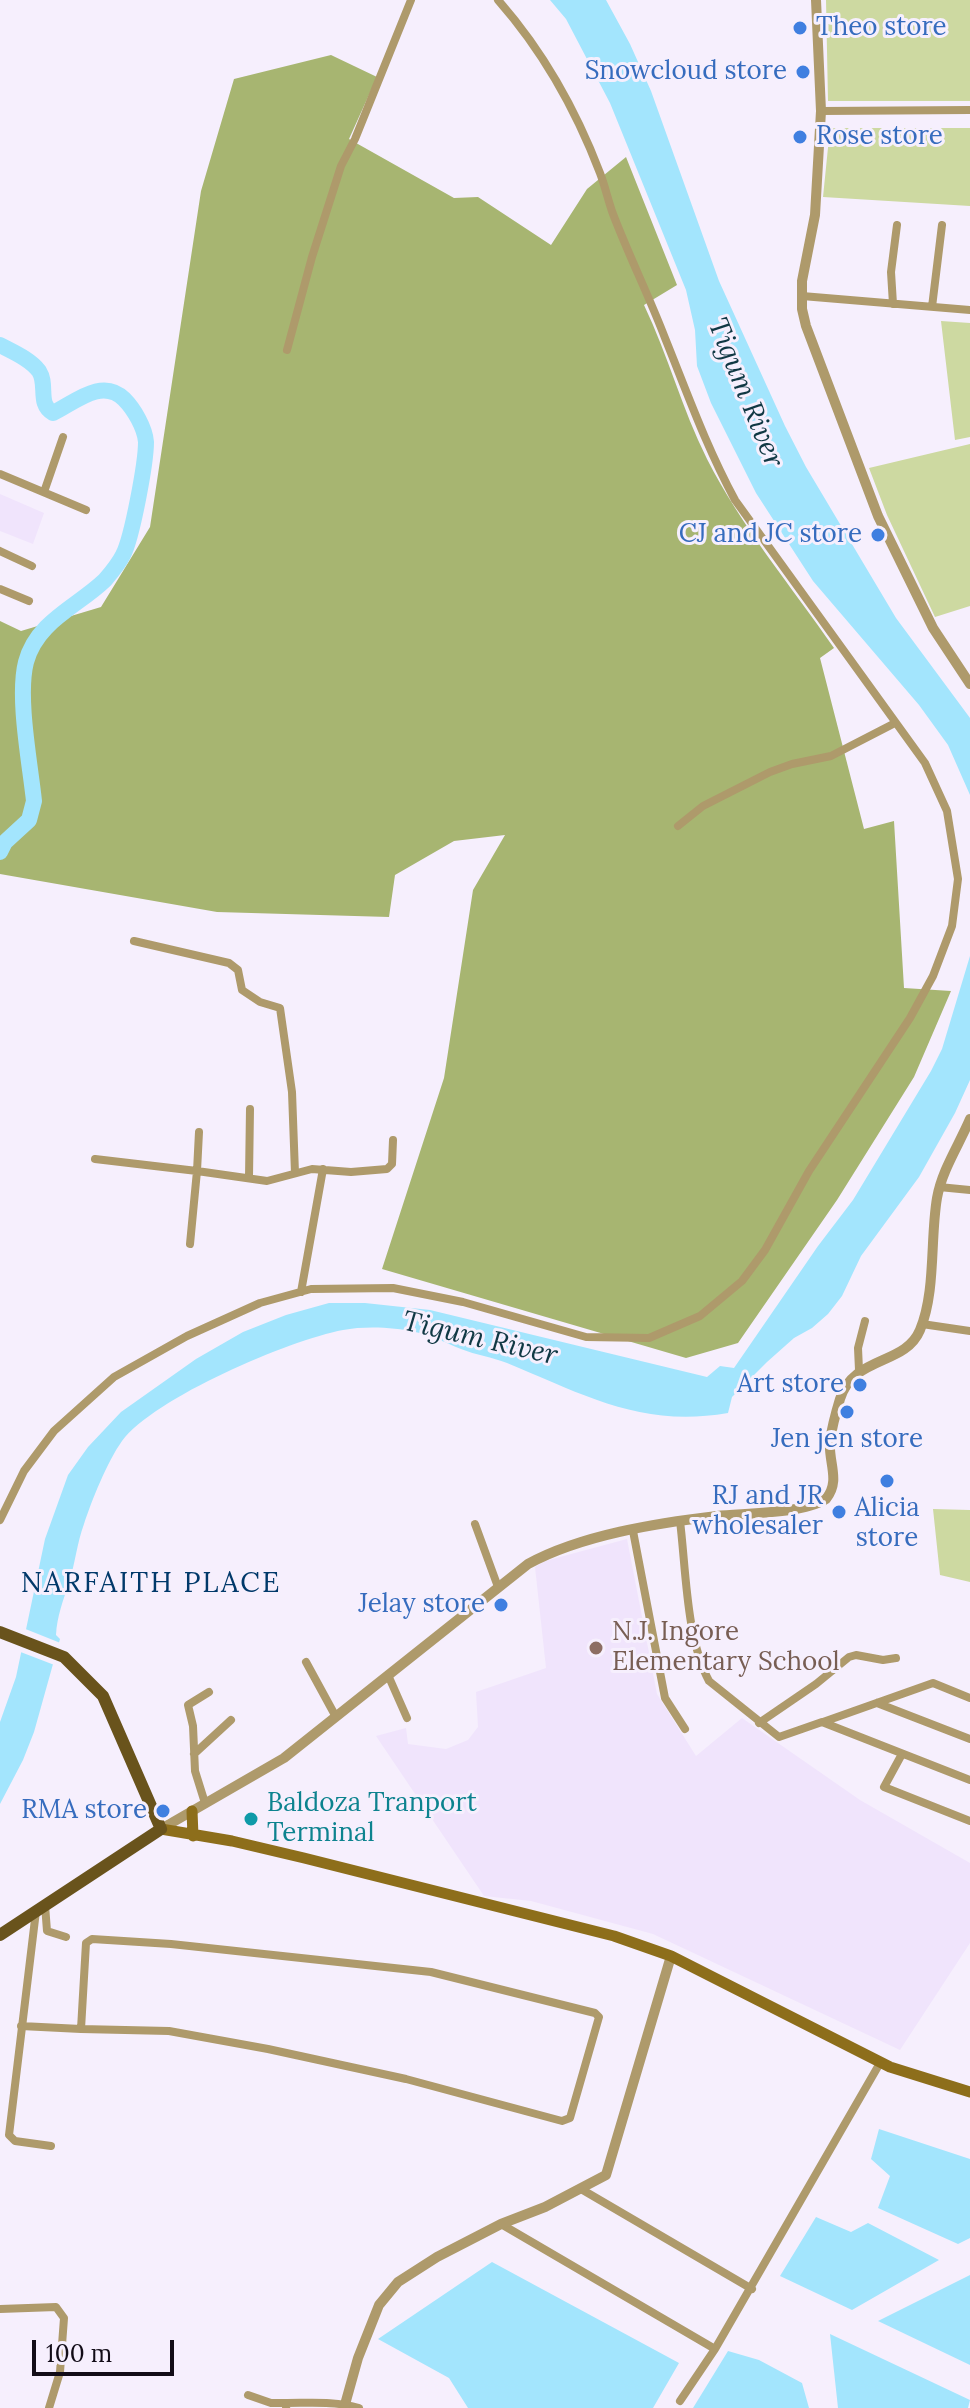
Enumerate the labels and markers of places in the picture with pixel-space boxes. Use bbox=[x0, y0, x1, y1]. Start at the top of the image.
place label: Theo store bbox=[816, 12, 947, 44]
marker: Theo store bbox=[791, 19, 809, 37]
place label: Snowcloud store bbox=[585, 56, 787, 88]
marker: Snowcloud store bbox=[794, 63, 812, 81]
place label: Rose store bbox=[816, 121, 943, 153]
marker: Rose store bbox=[791, 128, 809, 146]
place label: CJ and JC store bbox=[679, 519, 862, 551]
marker: CJ and JC store bbox=[869, 526, 887, 544]
place label: Art store bbox=[737, 1369, 844, 1401]
marker: Art store bbox=[851, 1376, 869, 1394]
marker: Jen jen store bbox=[838, 1403, 856, 1421]
place label: Jen jen store bbox=[771, 1424, 923, 1456]
marker: Alicia store bbox=[878, 1472, 896, 1490]
place label: RJ and JR wholesaler bbox=[692, 1481, 823, 1542]
place label: Alicia store bbox=[854, 1493, 920, 1554]
marker: RJ and JR wholesaler bbox=[830, 1503, 848, 1521]
place label: Jelay store bbox=[358, 1589, 485, 1621]
marker: Jelay store bbox=[492, 1596, 510, 1614]
place label: N.J. Ingore Elementary School bbox=[612, 1617, 840, 1678]
marker: N.J. Ingore Elementary School bbox=[587, 1639, 605, 1657]
place label: Baldoza Tranport Terminal bbox=[267, 1788, 477, 1850]
place label: RMA store bbox=[21, 1795, 147, 1827]
marker: RMA store bbox=[154, 1802, 172, 1820]
marker: Baldoza Tranport Terminal bbox=[242, 1810, 260, 1828]

